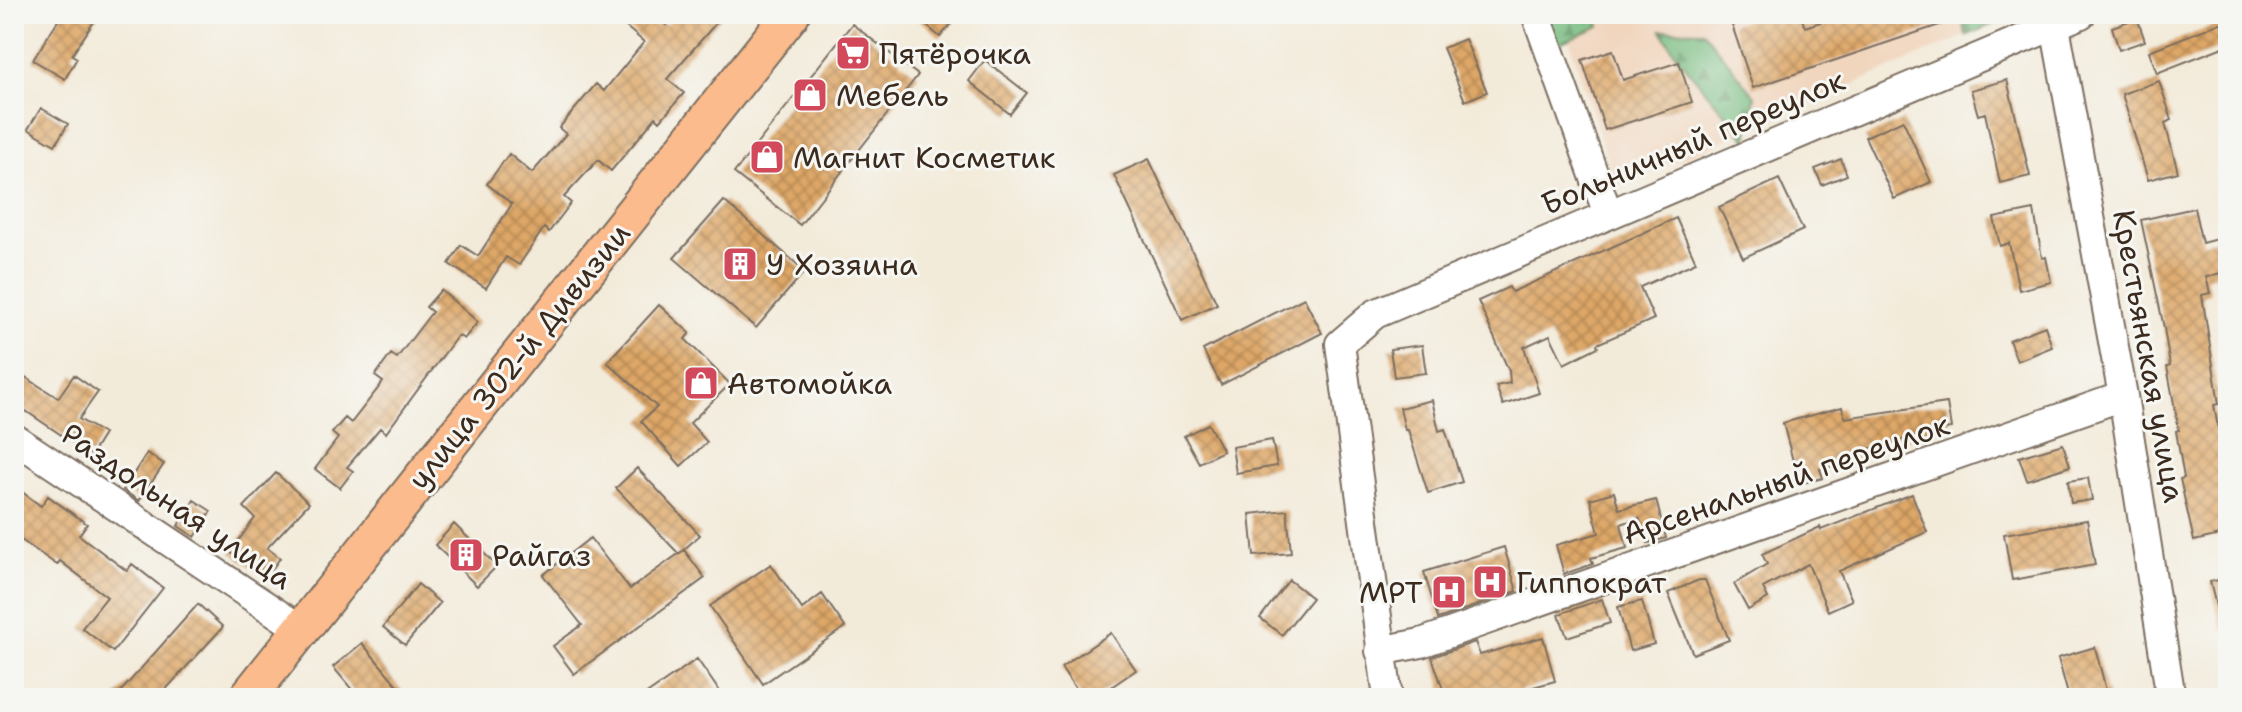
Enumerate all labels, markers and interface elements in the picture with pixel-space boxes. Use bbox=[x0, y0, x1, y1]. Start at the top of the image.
place label: Пятёрочка bbox=[879, 33, 1031, 74]
supermarket icon: Пятёрочка bbox=[834, 34, 872, 72]
street label: Больничный переулок bbox=[1535, 59, 1851, 225]
place label: Мебель bbox=[836, 75, 949, 116]
shop icon: Мебель bbox=[791, 76, 829, 114]
place label: Магнит Косметик bbox=[793, 137, 1056, 178]
shop icon: Магнит Косметик bbox=[748, 138, 786, 176]
street label: Крестьянская улица bbox=[2103, 206, 2195, 506]
street label: улица 302-й Дивизии bbox=[398, 214, 640, 498]
place label: У Хозяина bbox=[766, 244, 918, 285]
building icon: У Хозяина bbox=[721, 245, 759, 283]
place label: Автомойка bbox=[727, 363, 892, 404]
shop icon: Автомойка bbox=[682, 364, 720, 402]
street label: Арсенальный переулок bbox=[1617, 404, 1955, 554]
street label: Раздольная улица bbox=[53, 413, 301, 599]
place label: Райгаз bbox=[492, 535, 591, 576]
building icon: Райгаз bbox=[447, 536, 485, 574]
place label: Гиппократ bbox=[1516, 562, 1667, 603]
hospital icon: Гиппократ bbox=[1471, 563, 1509, 601]
place label: МРТ bbox=[1359, 572, 1423, 613]
hospital icon: МРТ bbox=[1430, 573, 1468, 611]

